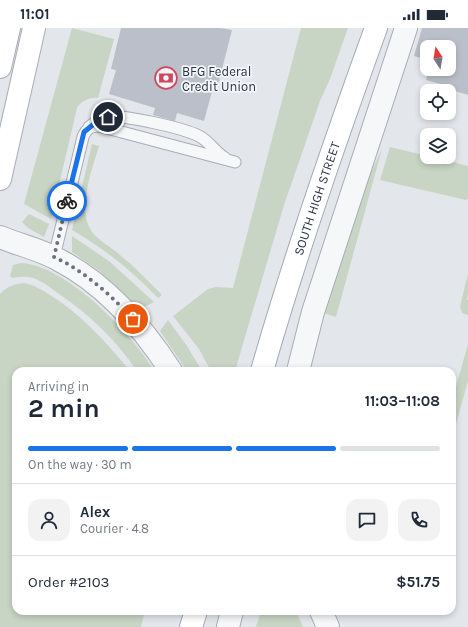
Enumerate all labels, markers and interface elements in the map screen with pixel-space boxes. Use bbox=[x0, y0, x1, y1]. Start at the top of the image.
text: 11:01 bbox=[20, 5, 50, 23]
north arrow bbox=[420, 40, 456, 76]
map controls bbox=[420, 40, 456, 164]
place label: BFG Federal Credit Union bbox=[182, 64, 256, 94]
bank icon: BFG Federal Credit Union bbox=[153, 65, 179, 91]
button: locate bbox=[420, 84, 456, 120]
pin bbox=[91, 100, 125, 134]
icon: home bbox=[97, 106, 119, 128]
button: layers bbox=[420, 128, 456, 164]
street label: SOUTH HIGH STREET bbox=[290, 139, 343, 257]
courier bbox=[47, 181, 87, 221]
icon: bike bbox=[56, 190, 78, 212]
pin bbox=[116, 302, 150, 336]
icon: bag bbox=[122, 308, 144, 330]
text: Arriving in bbox=[28, 379, 89, 394]
text: 11:03–11:08 bbox=[365, 392, 440, 410]
text: 2 min bbox=[28, 393, 100, 424]
text: On the way · 30 m bbox=[28, 457, 132, 472]
button: person bbox=[28, 499, 70, 541]
button: chat bbox=[346, 499, 388, 541]
button: phone bbox=[398, 499, 440, 541]
text: Alex bbox=[80, 503, 110, 521]
text: Courier · 4.8 bbox=[80, 521, 149, 536]
text: Order #2103 bbox=[28, 573, 109, 591]
text: $51.75 bbox=[396, 573, 440, 591]

